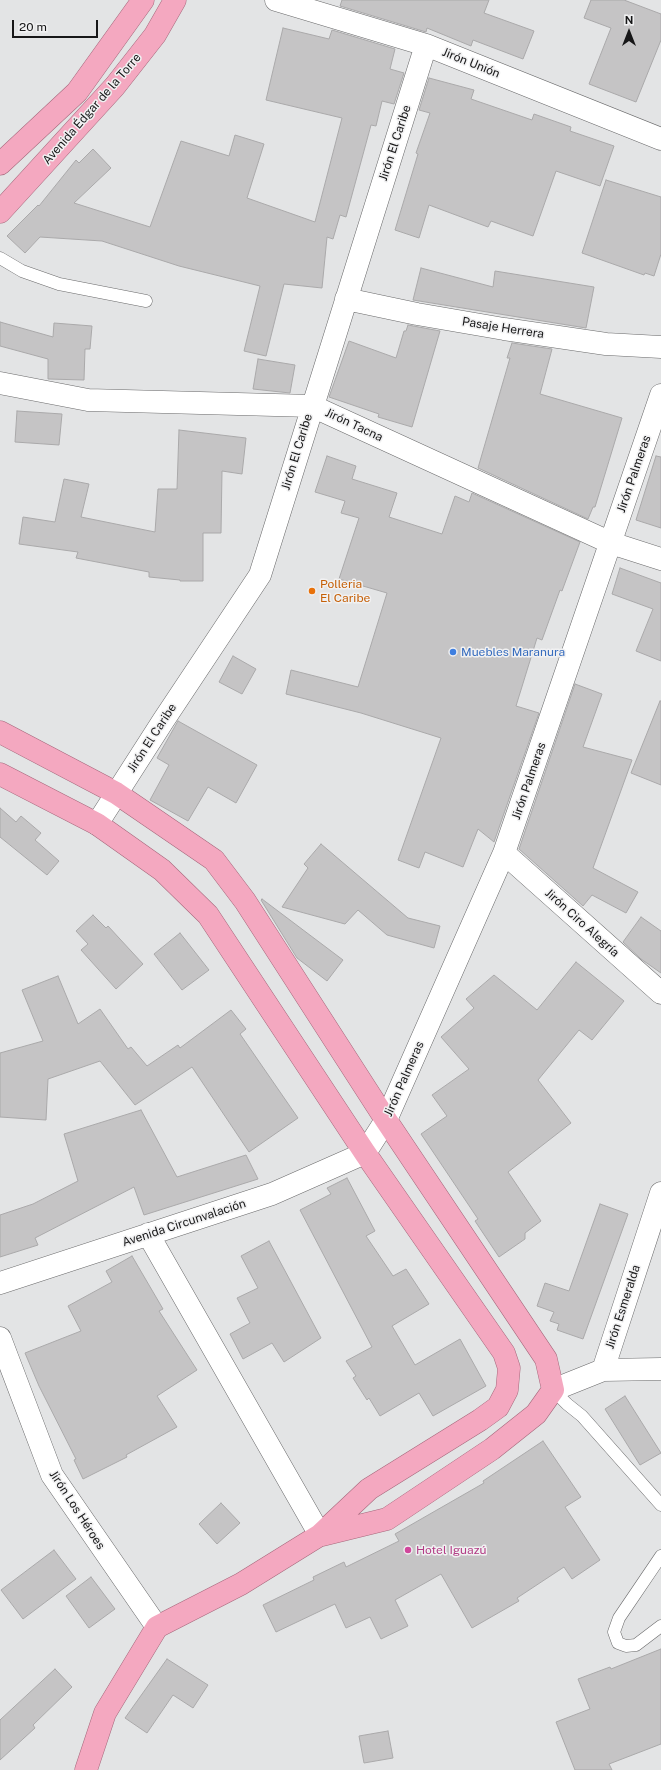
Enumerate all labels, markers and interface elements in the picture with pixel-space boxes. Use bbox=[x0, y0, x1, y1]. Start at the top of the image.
scale bar bbox=[14, 12, 100, 38]
north arrow bbox=[609, 12, 649, 52]
text: N bbox=[625, 14, 633, 26]
text: 20 m bbox=[19, 20, 47, 34]
street label: Jirón Unión bbox=[440, 45, 502, 81]
street label: Avenida Édgar de la Torre bbox=[40, 51, 144, 167]
street label: Jirón El Caribe bbox=[376, 103, 414, 183]
street label: Pasaje Herrera bbox=[461, 314, 545, 342]
street label: Jirón Tacna bbox=[323, 405, 385, 445]
street label: Jirón El Caribe bbox=[279, 412, 315, 492]
street label: Jirón Palmeras bbox=[614, 433, 654, 515]
place label: Polleria El Caribe bbox=[320, 577, 370, 605]
marker: Polleria El Caribe bbox=[307, 586, 317, 596]
place label: Muebles Maranura bbox=[461, 645, 565, 659]
marker: Muebles Maranura bbox=[448, 647, 458, 657]
street label: Jirón El Caribe bbox=[124, 701, 180, 775]
street label: Jirón Palmeras bbox=[509, 740, 549, 822]
street label: Jirón Ciro Alegría bbox=[542, 886, 622, 960]
street label: Jirón Palmeras bbox=[381, 1039, 427, 1119]
street label: Avenida Circunvalación bbox=[120, 1196, 248, 1250]
street label: Jirón Esmeralda bbox=[603, 1263, 643, 1351]
street label: Jirón Los Héroes bbox=[46, 1468, 108, 1552]
place label: Hotel Iguazú bbox=[416, 1543, 486, 1557]
marker: Hotel Iguazú bbox=[403, 1545, 413, 1555]

